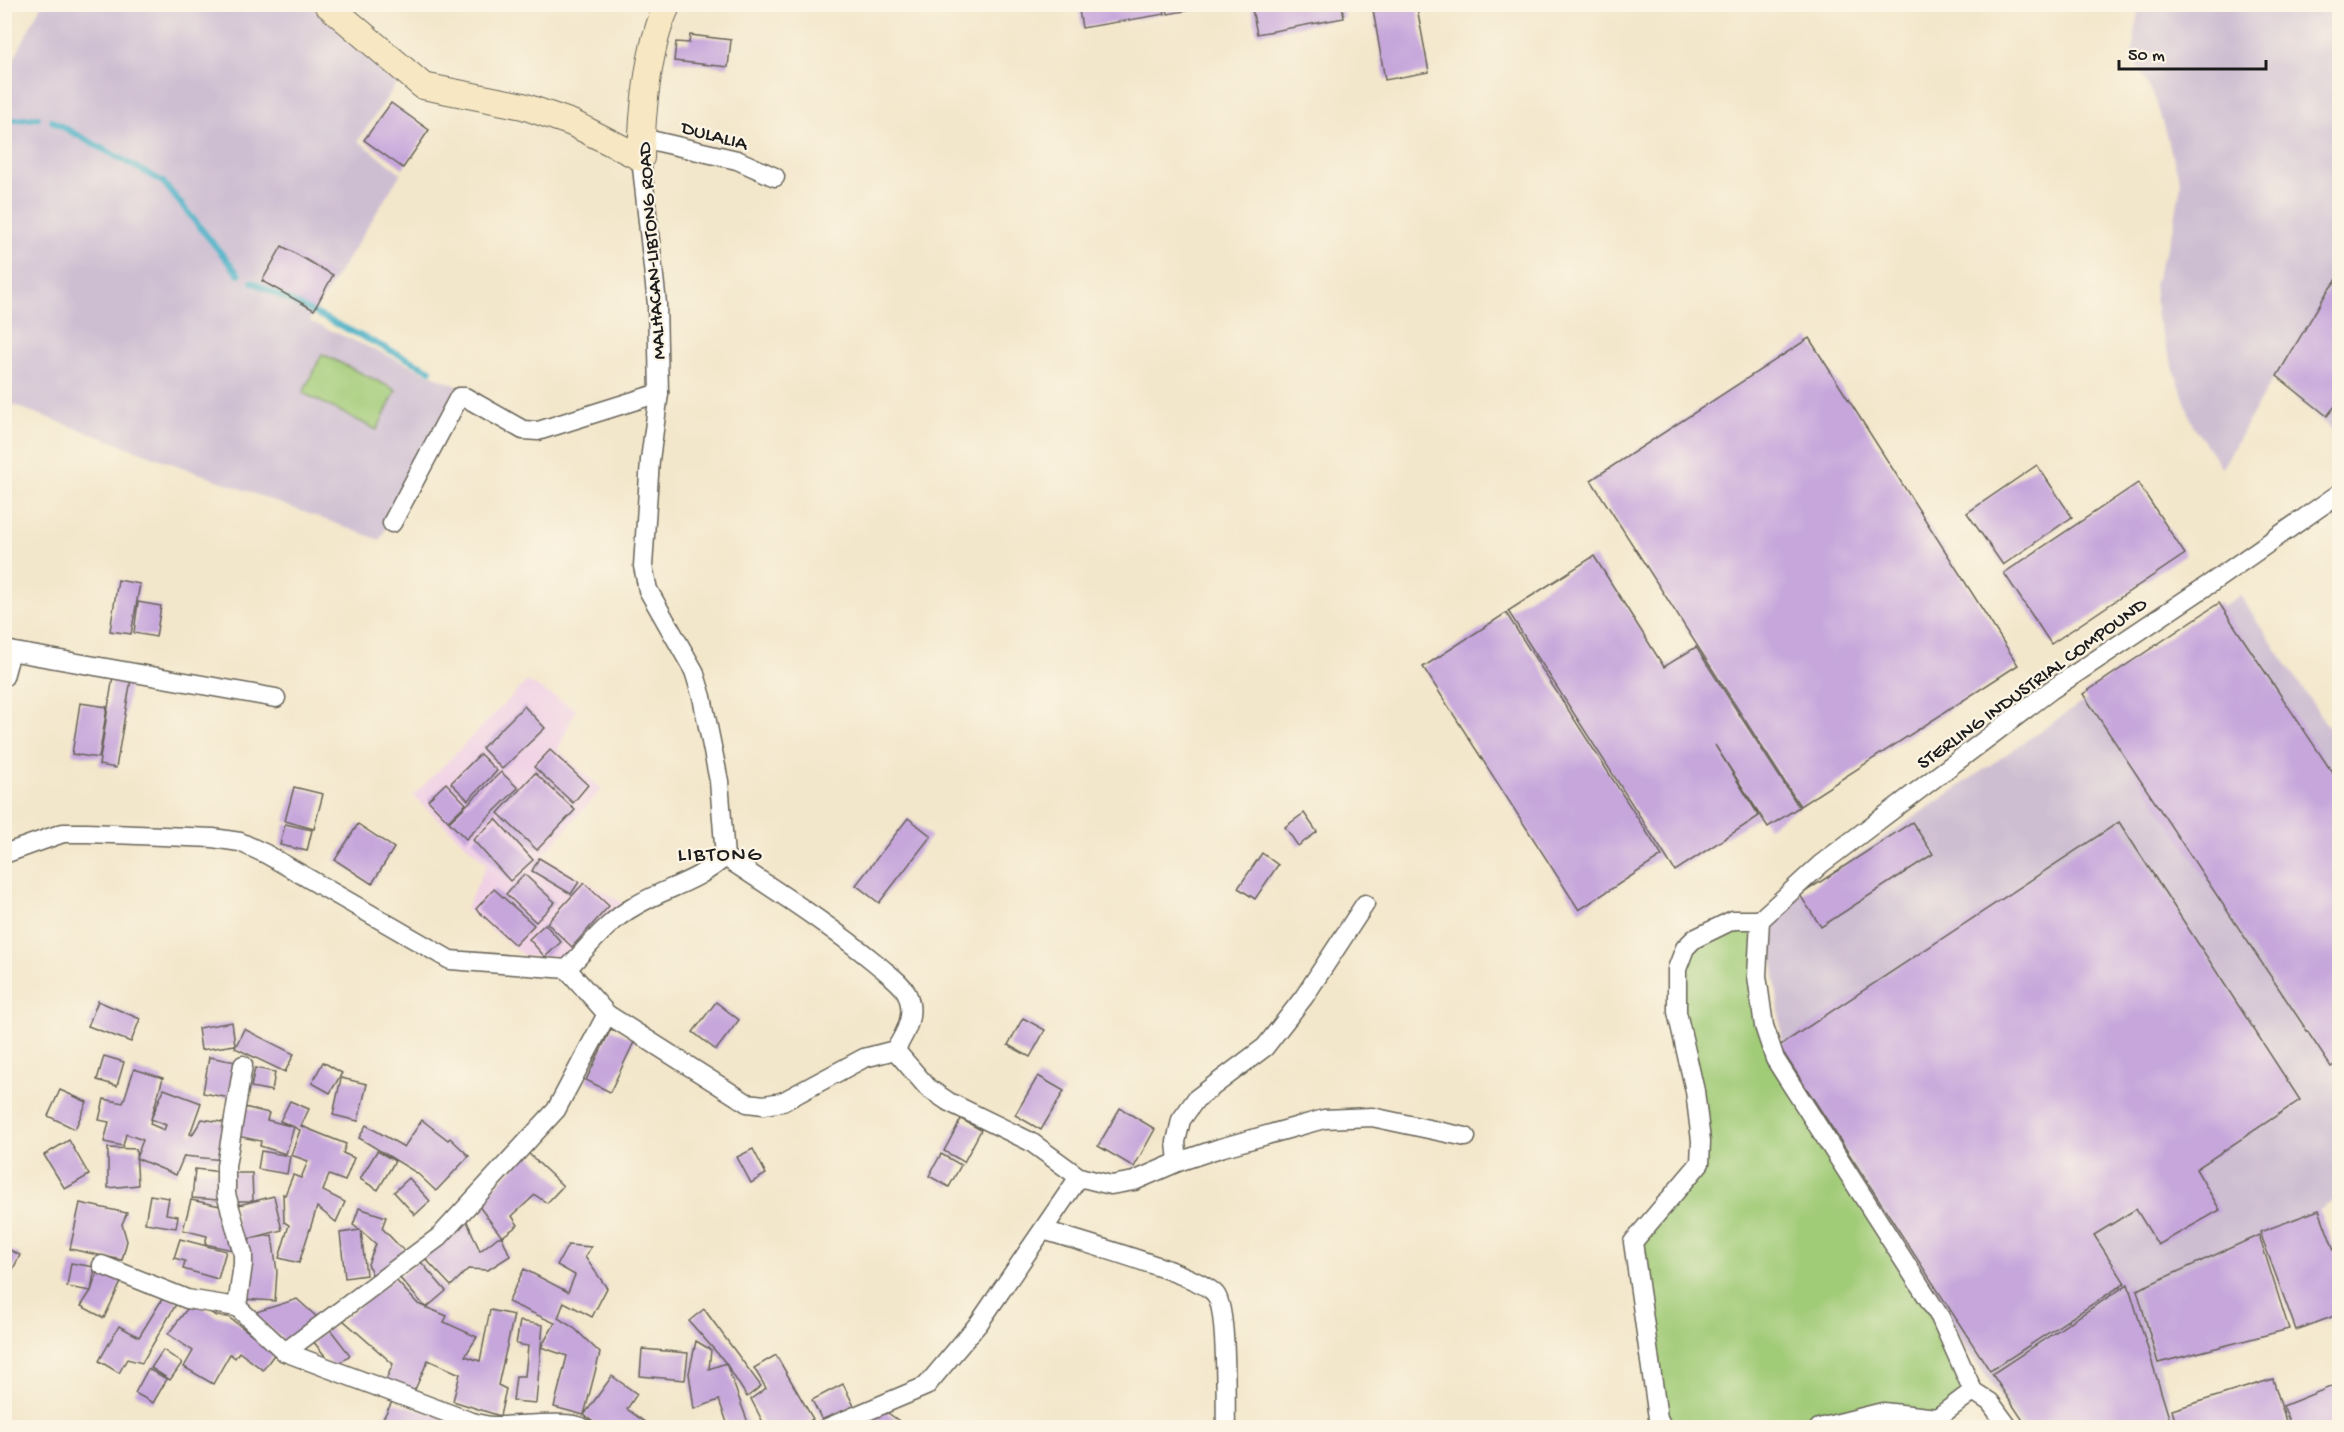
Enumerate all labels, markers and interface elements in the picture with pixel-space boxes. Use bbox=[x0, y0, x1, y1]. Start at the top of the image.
scale bar bbox=[2119, 33, 2266, 71]
text: 50 m bbox=[2128, 46, 2165, 67]
street label: DULALIA bbox=[677, 117, 751, 158]
street label: MALHACAN-LIBTONG ROAD bbox=[634, 140, 673, 360]
street label: STERLING INDUSTRIAL COMPOUND bbox=[1914, 593, 2153, 776]
district label: LIBTONG bbox=[677, 843, 763, 869]

